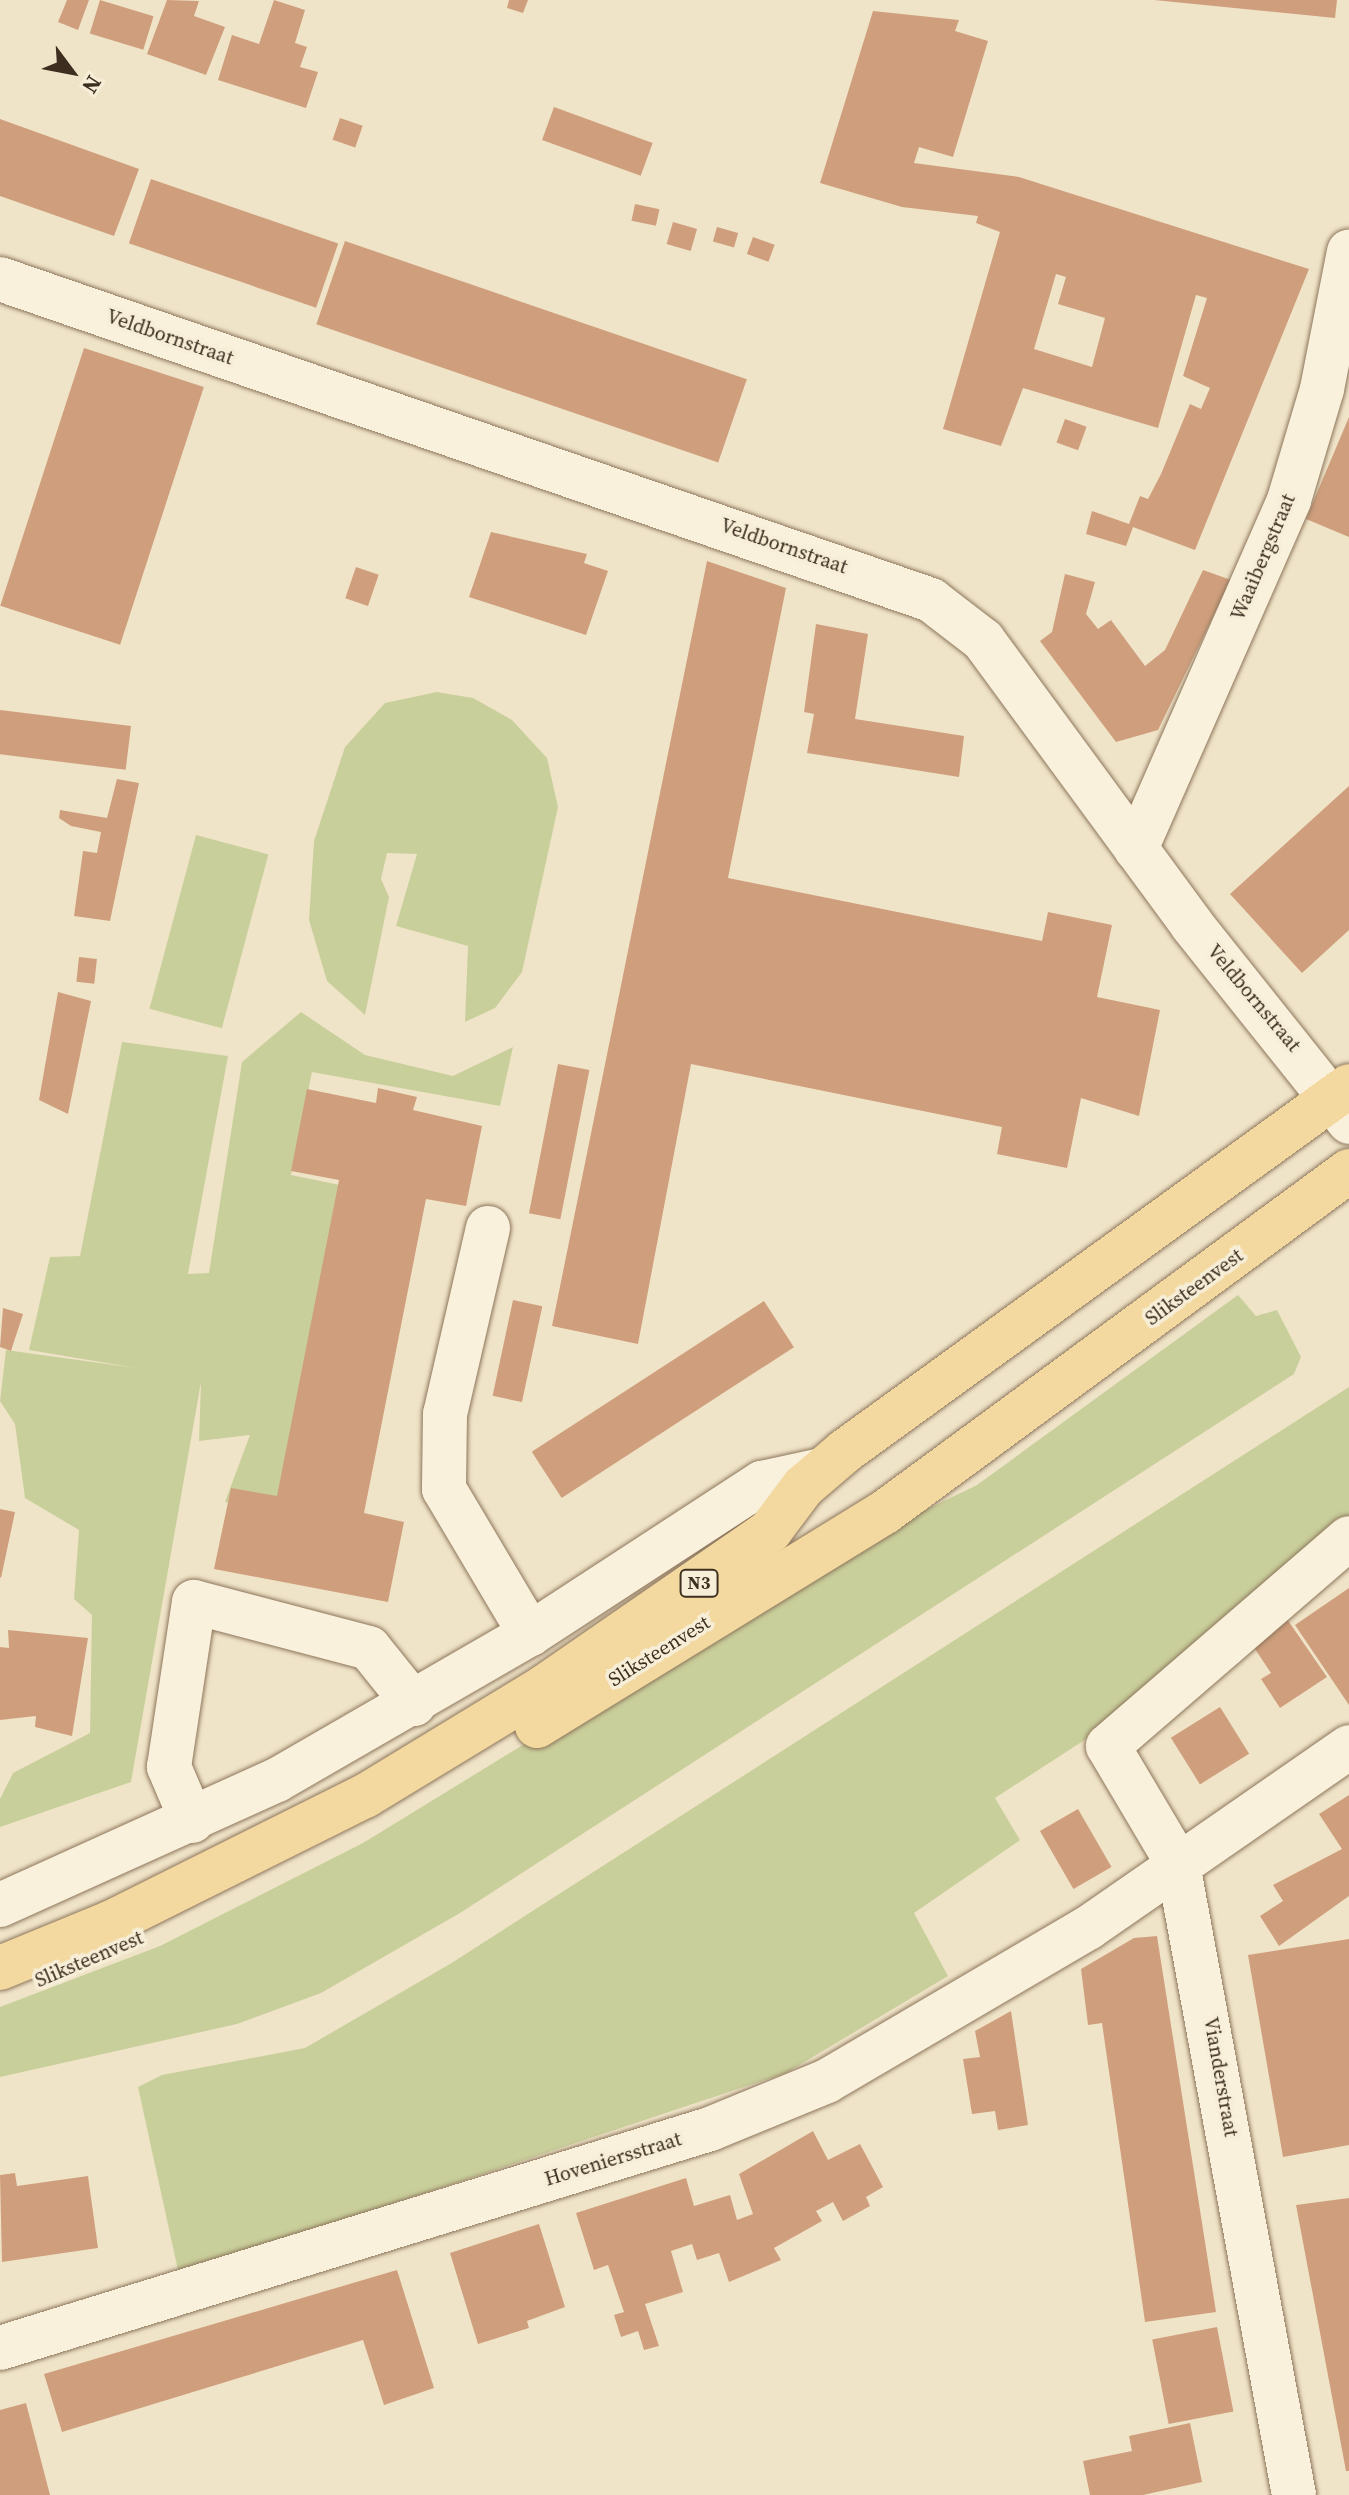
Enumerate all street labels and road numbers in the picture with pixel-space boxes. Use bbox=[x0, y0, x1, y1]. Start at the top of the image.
street label: Veldbornstraat bbox=[103, 304, 237, 370]
street label: Waaibergstraat bbox=[1226, 490, 1300, 624]
street label: Veldbornstraat bbox=[717, 513, 851, 579]
street label: Veldbornstraat bbox=[1202, 939, 1306, 1057]
street label: Sliksteenvest bbox=[1140, 1244, 1248, 1330]
road number: N3 bbox=[679, 1569, 719, 1597]
street label: Sliksteenvest bbox=[604, 1610, 714, 1692]
street label: Sliksteenvest bbox=[31, 1926, 147, 1992]
street label: Vianderstraat bbox=[1199, 2015, 1243, 2139]
street label: Hoveniersstraat bbox=[542, 2127, 684, 2191]

